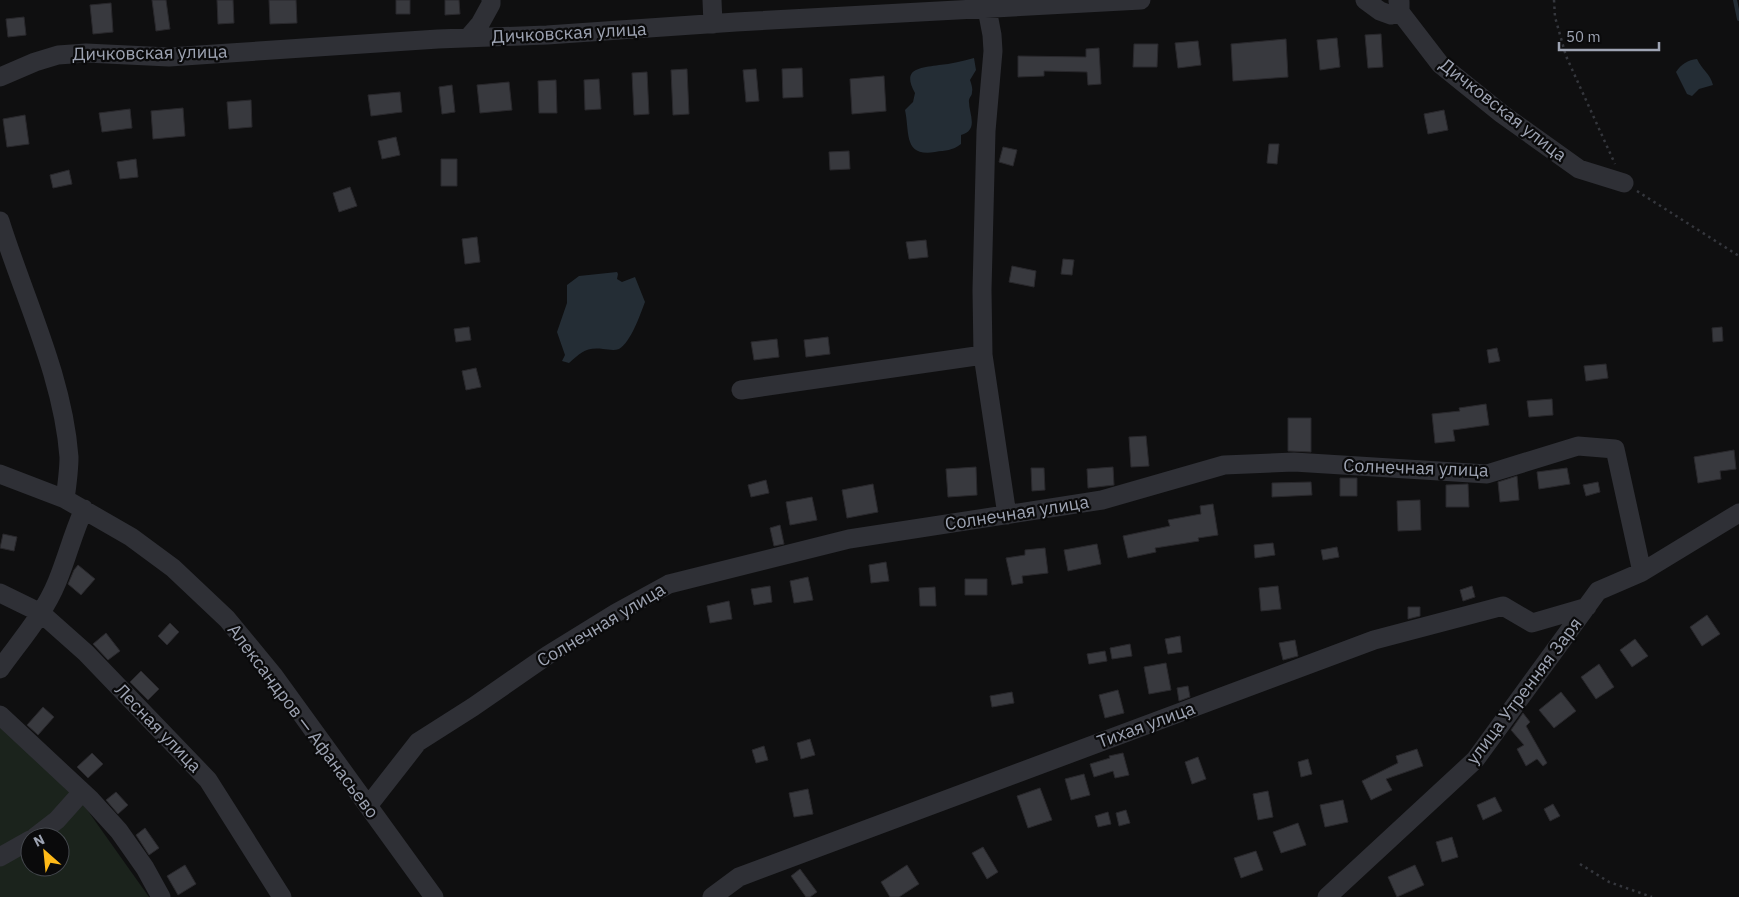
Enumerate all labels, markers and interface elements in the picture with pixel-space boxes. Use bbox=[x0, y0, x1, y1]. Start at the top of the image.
street label: Дичковская улица bbox=[491, 17, 647, 48]
scale bar bbox=[1559, 20, 1659, 52]
text: 50 m bbox=[1566, 27, 1601, 46]
street label: Дичковская улица bbox=[72, 40, 228, 65]
street label: Дичковская улица bbox=[1435, 53, 1572, 167]
street label: Солнечная улица bbox=[1343, 453, 1489, 482]
street label: Солнечная улица bbox=[943, 490, 1091, 535]
street label: Солнечная улица bbox=[532, 577, 669, 672]
street label: улица Утренняя Заря bbox=[1461, 613, 1586, 769]
street label: Александров — Афанасьево bbox=[223, 619, 384, 823]
street label: Лесная улица bbox=[110, 678, 207, 777]
street label: Тихая улица bbox=[1094, 696, 1198, 753]
north arrow bbox=[20, 827, 70, 877]
text: N bbox=[30, 830, 48, 851]

